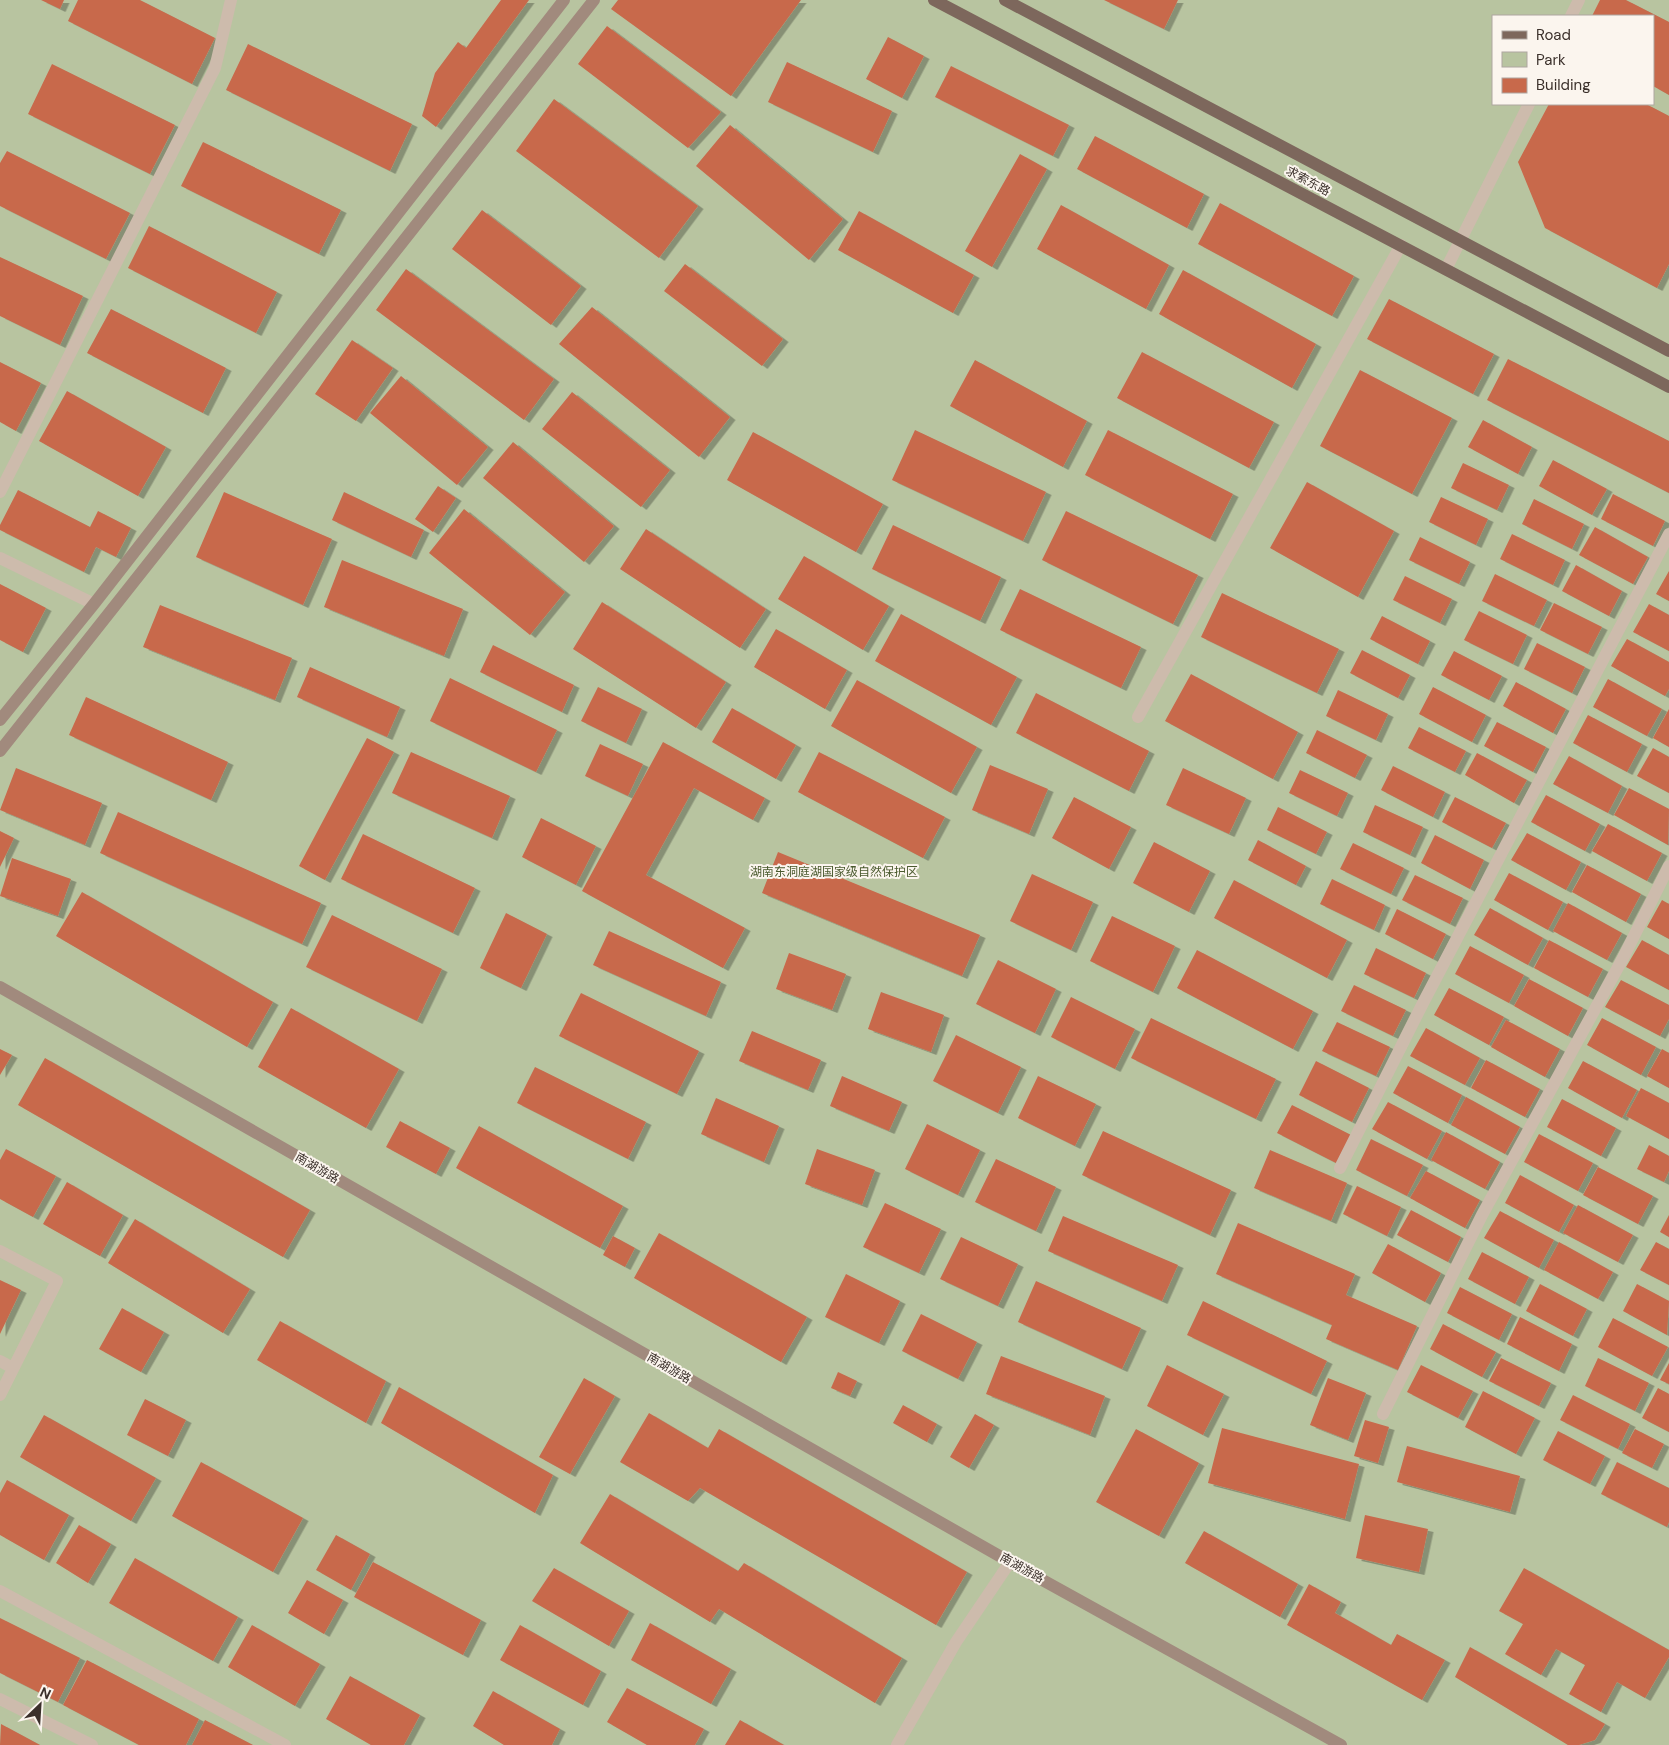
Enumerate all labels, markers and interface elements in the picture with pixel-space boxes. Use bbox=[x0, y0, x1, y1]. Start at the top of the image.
legend bbox=[1492, 15, 1654, 105]
text: Road bbox=[1536, 25, 1571, 45]
text: Park bbox=[1536, 50, 1566, 70]
text: Building bbox=[1536, 75, 1591, 95]
street label: 求索东路 bbox=[1283, 163, 1333, 199]
park label: 湖南东洞庭湖国家级自然保护区 bbox=[750, 864, 918, 880]
street label: 南湖游路 bbox=[292, 1149, 342, 1187]
street label: 南湖游路 bbox=[644, 1349, 694, 1387]
street label: 南湖游路 bbox=[997, 1549, 1047, 1587]
north arrow bbox=[15, 1680, 65, 1730]
text: N bbox=[37, 1683, 54, 1704]

